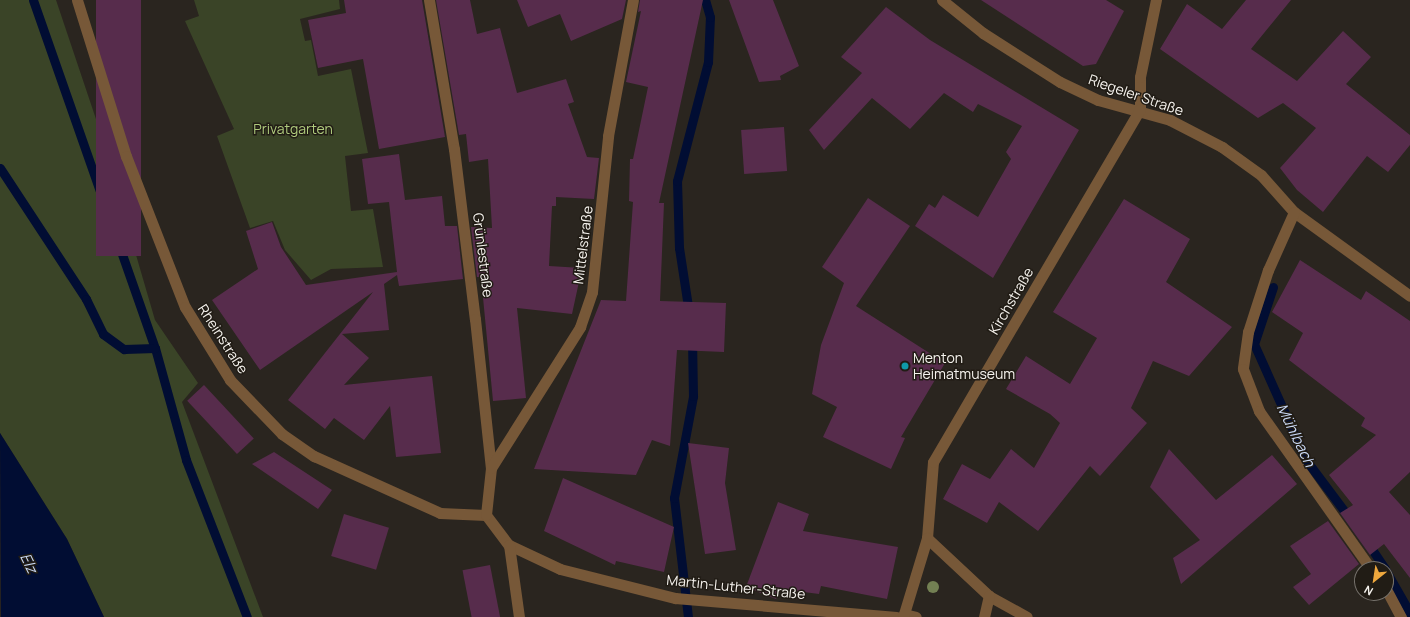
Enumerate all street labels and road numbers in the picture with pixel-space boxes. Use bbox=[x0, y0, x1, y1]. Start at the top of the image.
street label: Riegeler Straße bbox=[1086, 71, 1186, 119]
street label: Mittelstraße bbox=[570, 205, 596, 285]
street label: Grünlestraße bbox=[469, 212, 497, 298]
street label: Kirchstraße bbox=[985, 264, 1037, 338]
street label: Rheinstraße bbox=[194, 301, 252, 377]
street label: Martin-Luther-Straße bbox=[666, 571, 806, 603]

